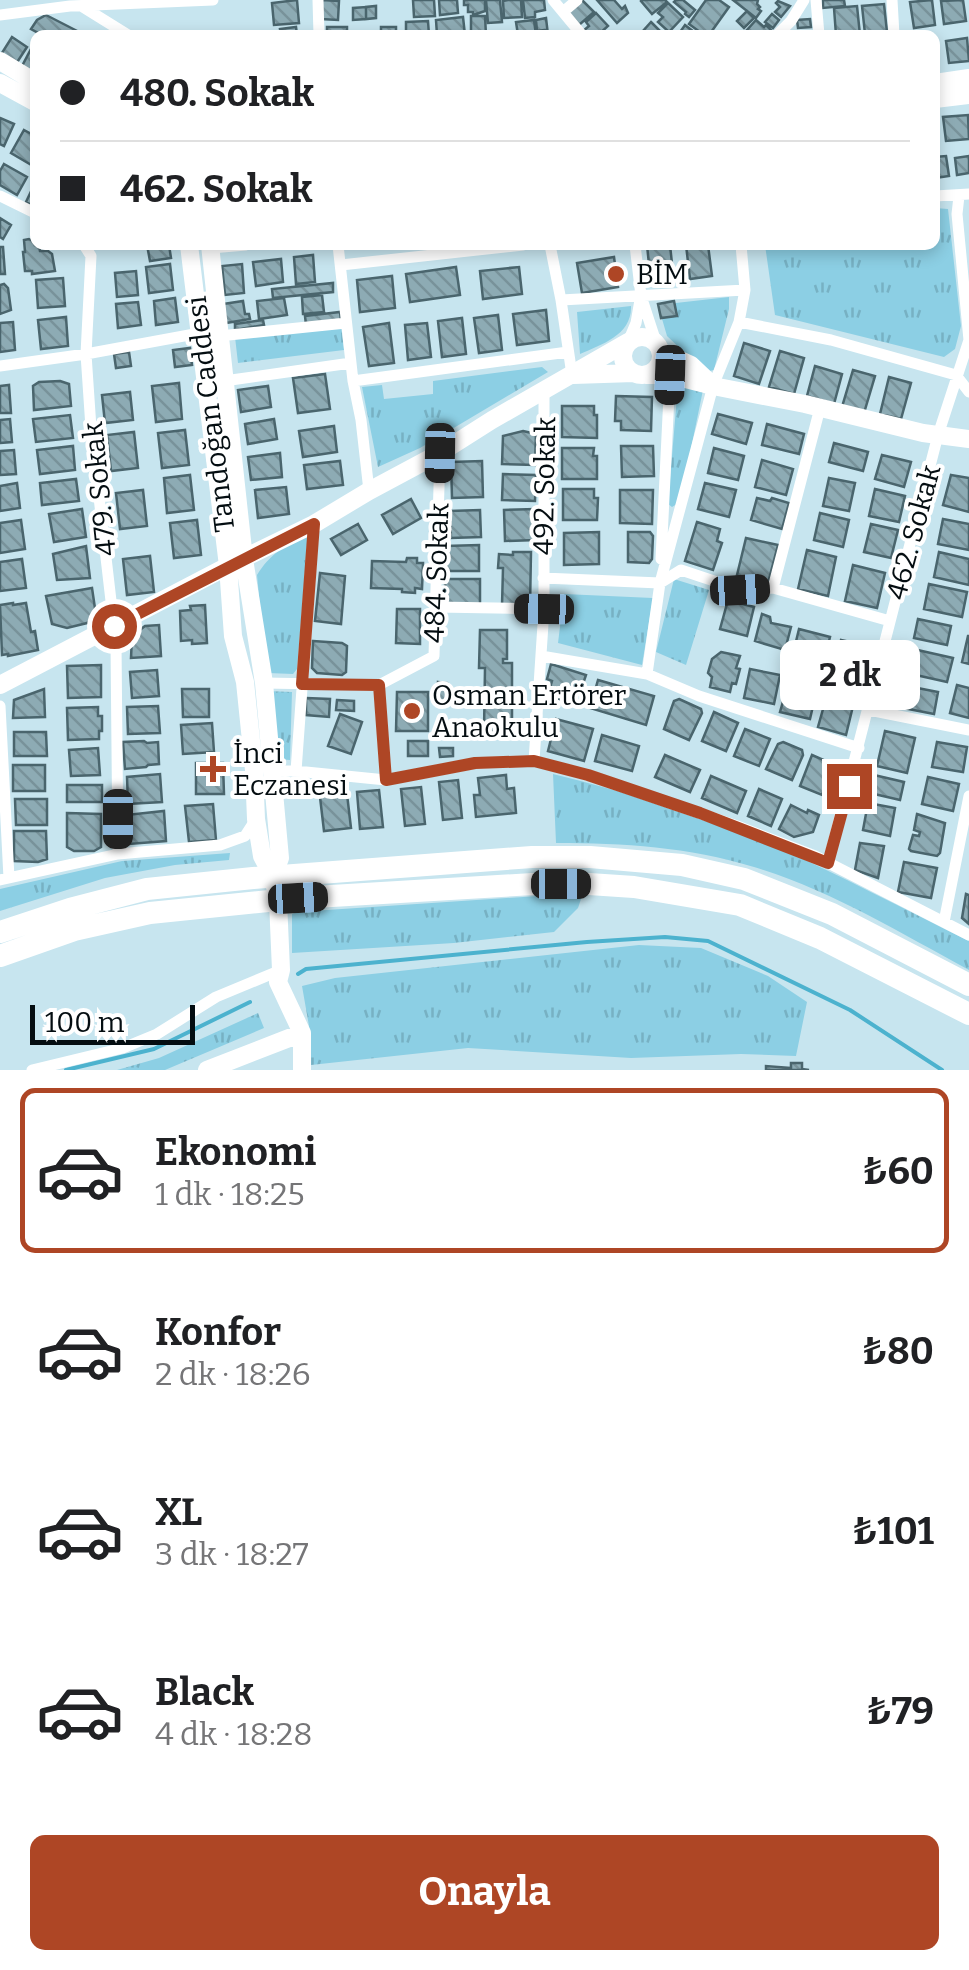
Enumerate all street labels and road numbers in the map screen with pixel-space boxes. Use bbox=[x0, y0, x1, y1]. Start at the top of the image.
street label: Tandoğan Caddesi bbox=[180, 294, 241, 534]
street label: 492. Sokak bbox=[527, 416, 562, 555]
street label: 479. Sokak bbox=[76, 420, 123, 558]
street label: 462. Sokak bbox=[880, 461, 947, 603]
street label: 484. Sokak bbox=[418, 502, 455, 643]

